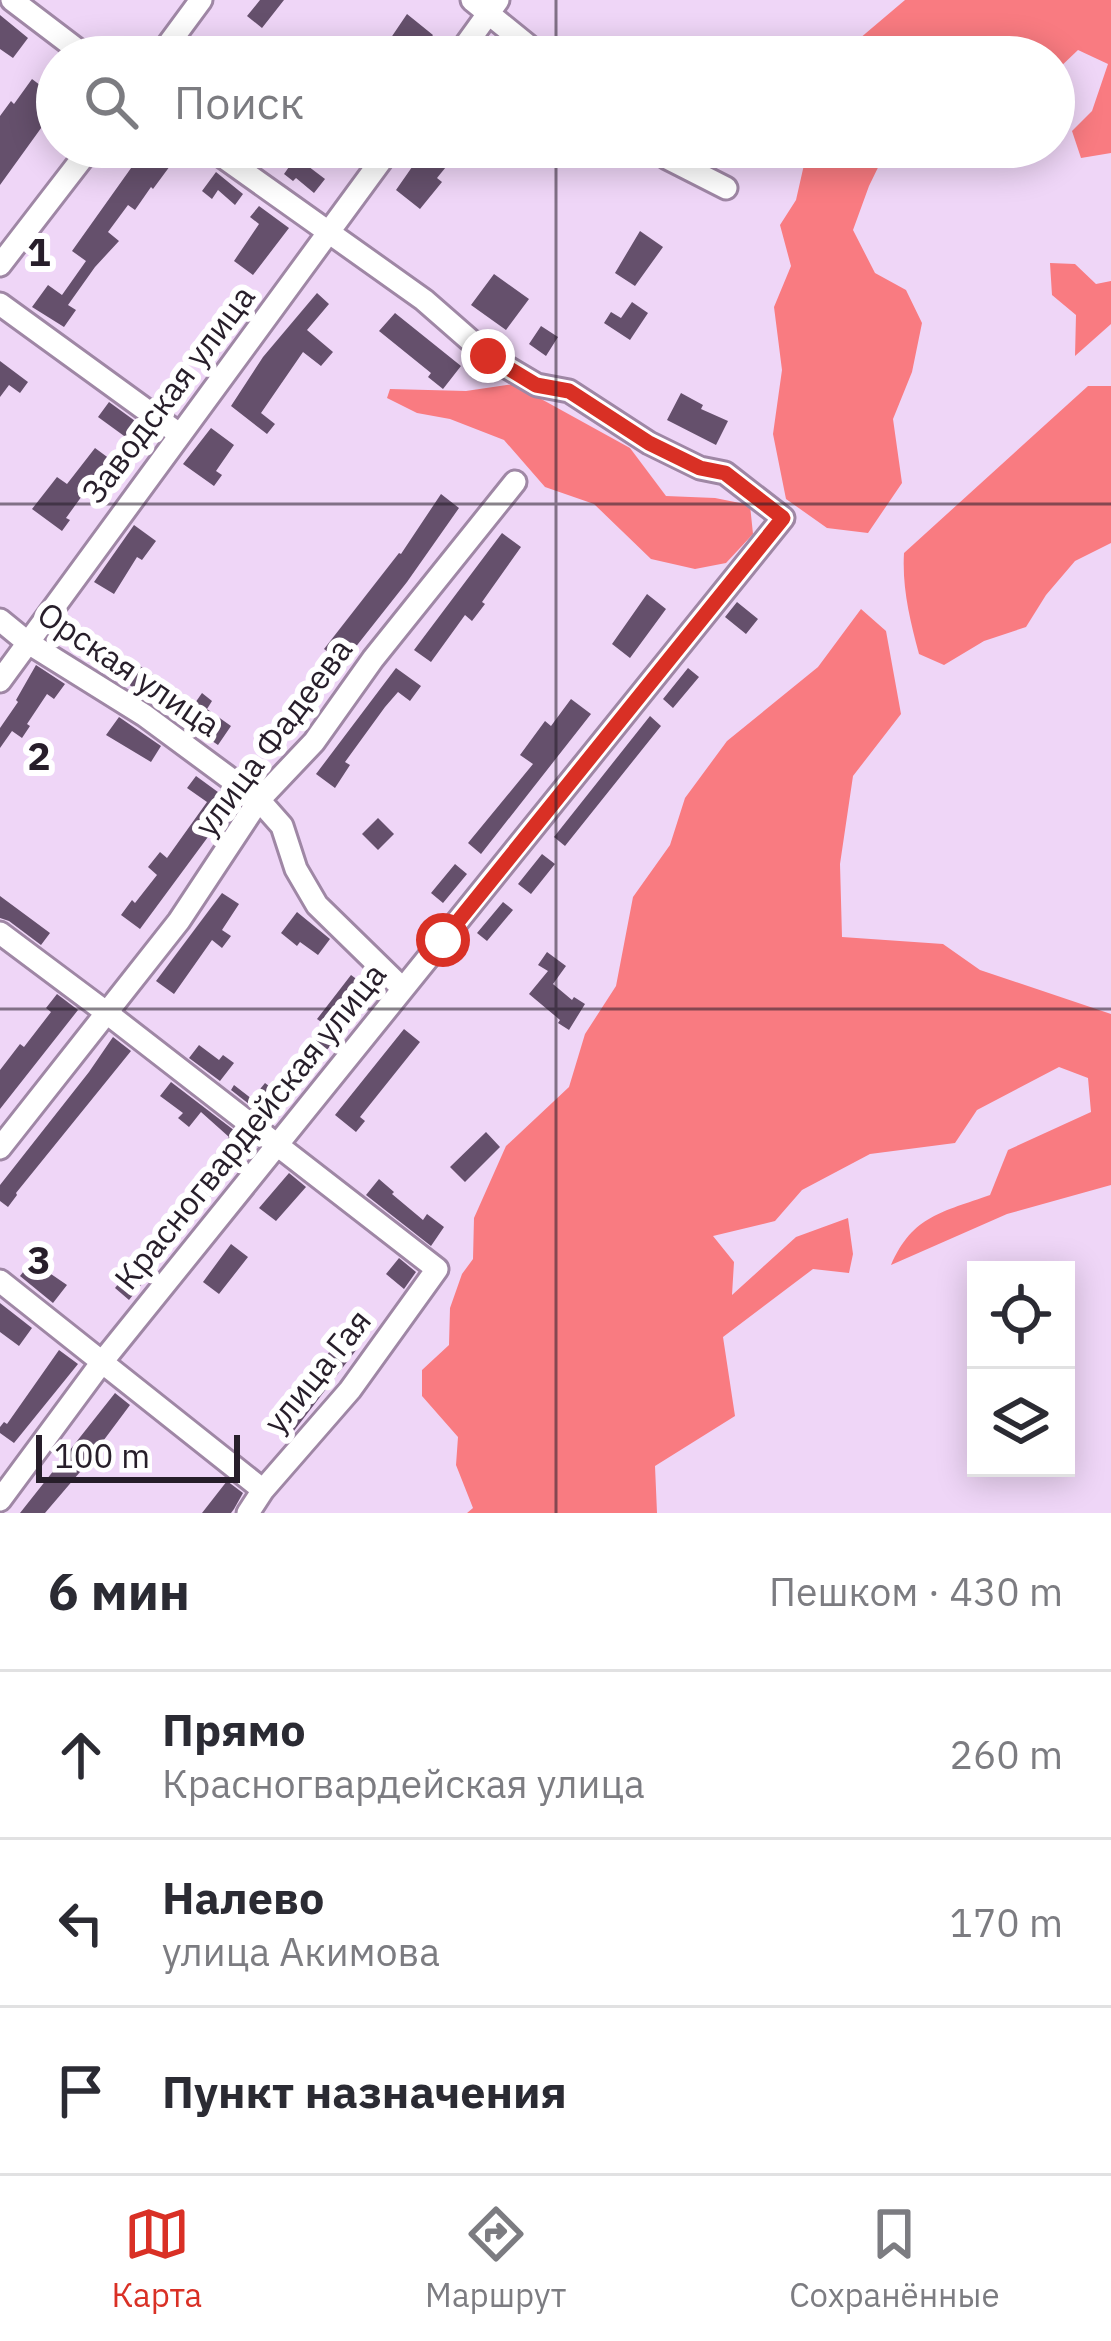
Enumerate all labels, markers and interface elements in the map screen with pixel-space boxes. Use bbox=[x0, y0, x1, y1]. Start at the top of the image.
search box bbox=[36, 36, 1075, 168]
icon: search bbox=[78, 69, 144, 135]
text: Поиск bbox=[174, 73, 304, 131]
text: 1 bbox=[27, 226, 51, 277]
street label: Заводская улица bbox=[71, 276, 264, 512]
route end bbox=[461, 329, 515, 383]
street label: Орская улица bbox=[30, 592, 229, 746]
street label: улица Фадеева bbox=[184, 629, 361, 844]
text: 2 bbox=[27, 730, 51, 781]
route start bbox=[416, 913, 470, 967]
street label: Красногвардейская улица bbox=[104, 953, 395, 1298]
text: 3 bbox=[27, 1234, 51, 1285]
map controls bbox=[967, 1261, 1075, 1477]
button: locate bbox=[967, 1261, 1075, 1369]
street label: улица Гая bbox=[253, 1300, 380, 1442]
button: layers bbox=[967, 1369, 1075, 1477]
scale bar bbox=[36, 1429, 240, 1482]
text: 100 m bbox=[54, 1434, 150, 1477]
text: 6 мин bbox=[48, 1558, 190, 1624]
text: Пешком · 430 m bbox=[769, 1566, 1063, 1617]
text: Прямо bbox=[162, 1700, 306, 1758]
icon: ahead bbox=[48, 1722, 114, 1788]
text: 260 m bbox=[950, 1729, 1063, 1780]
text: Красногвардейская улица bbox=[162, 1758, 645, 1809]
text: Налево bbox=[162, 1868, 324, 1926]
icon: left bbox=[48, 1890, 114, 1956]
text: 170 m bbox=[950, 1897, 1063, 1948]
text: улица Акимова bbox=[162, 1926, 440, 1977]
icon: arrive bbox=[48, 2058, 114, 2124]
text: Пункт назначения bbox=[162, 2062, 567, 2120]
tab: Карта bbox=[111, 2201, 202, 2316]
tab: Маршрут bbox=[425, 2201, 566, 2316]
tab: Сохранённые bbox=[789, 2201, 1000, 2316]

